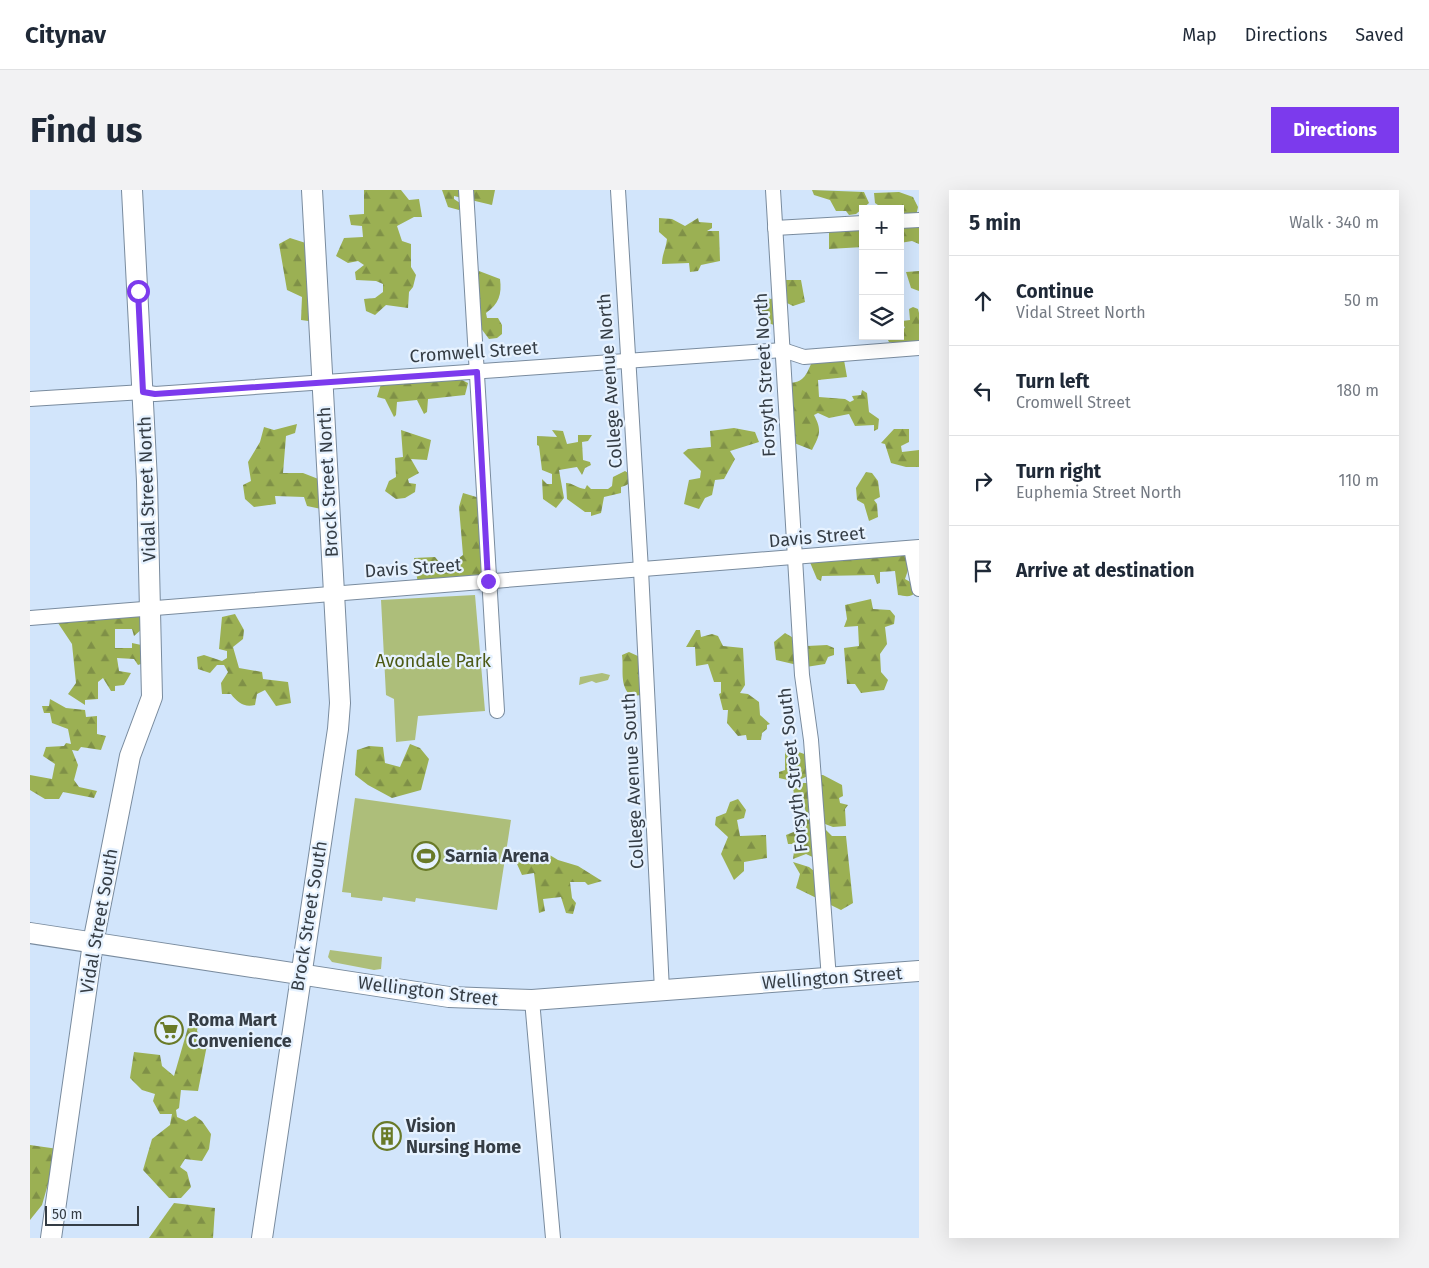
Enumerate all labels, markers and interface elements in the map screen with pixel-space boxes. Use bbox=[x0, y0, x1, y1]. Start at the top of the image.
text: Citynav bbox=[25, 21, 106, 49]
text: Map bbox=[1182, 24, 1217, 46]
text: Directions bbox=[1245, 24, 1327, 46]
text: Saved bbox=[1355, 24, 1404, 46]
button: Directions bbox=[1271, 107, 1399, 153]
text: Find us bbox=[30, 109, 142, 151]
map controls bbox=[859, 205, 904, 340]
button: + bbox=[859, 205, 904, 250]
text: 5 min bbox=[969, 210, 1021, 236]
text: Walk · 340 m bbox=[1289, 213, 1379, 232]
button: − bbox=[859, 250, 904, 295]
route start bbox=[127, 280, 150, 303]
text: Continue bbox=[1016, 280, 1094, 303]
icon: ahead bbox=[969, 287, 997, 315]
text: 50 m bbox=[1344, 291, 1379, 310]
street label: Forsyth Street North bbox=[750, 292, 780, 458]
street label: College Avenue North bbox=[593, 293, 627, 469]
button: layers bbox=[859, 295, 904, 340]
text: Vidal Street North bbox=[1016, 303, 1146, 322]
street label: Cromwell Street bbox=[409, 336, 540, 367]
text: Turn left bbox=[1016, 370, 1090, 393]
icon: left bbox=[969, 377, 997, 405]
text: 180 m bbox=[1336, 381, 1379, 400]
text: Cromwell Street bbox=[1016, 393, 1131, 412]
street label: Brock Street North bbox=[313, 406, 343, 558]
street label: Vidal Street North bbox=[133, 416, 161, 562]
text: Turn right bbox=[1016, 460, 1101, 483]
icon: right bbox=[969, 467, 997, 495]
text: 110 m bbox=[1338, 471, 1379, 490]
text: Euphemia Street North bbox=[1016, 483, 1182, 502]
street label: Davis Street bbox=[768, 522, 867, 552]
street label: Davis Street bbox=[364, 554, 463, 582]
icon: arrive bbox=[969, 557, 997, 585]
text: Arrive at destination bbox=[1016, 559, 1195, 582]
route end bbox=[477, 570, 500, 593]
park label: Avondale Park bbox=[375, 650, 492, 672]
street label: Forsyth Street South bbox=[773, 686, 813, 854]
street label: College Avenue South bbox=[617, 692, 649, 870]
street label: Brock Street South bbox=[286, 839, 332, 993]
sports icon: Sarnia Arena bbox=[411, 841, 441, 871]
place label: Sarnia Arena bbox=[445, 845, 550, 867]
street label: Vidal Street South bbox=[75, 847, 123, 995]
street label: Wellington Street bbox=[761, 962, 904, 994]
street label: Wellington Street bbox=[357, 971, 500, 1011]
place label: Roma Mart Convenience bbox=[188, 1009, 292, 1052]
supermarket icon: Roma Mart Convenience bbox=[154, 1015, 184, 1045]
place label: Vision Nursing Home bbox=[405, 1115, 521, 1158]
building icon: Vision Nursing Home bbox=[372, 1121, 402, 1151]
scale bar bbox=[45, 1203, 139, 1226]
text: 50 m bbox=[52, 1206, 83, 1223]

